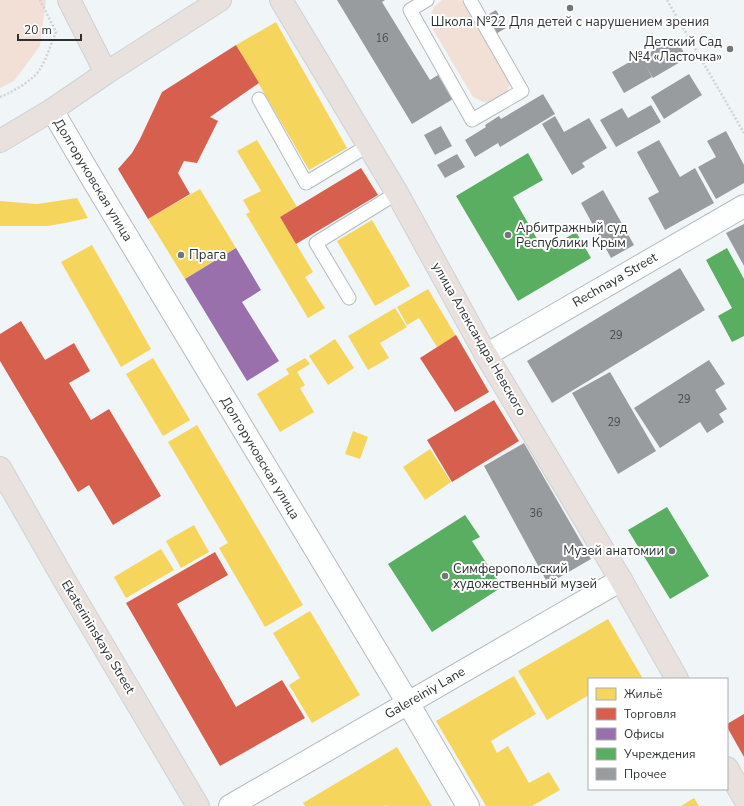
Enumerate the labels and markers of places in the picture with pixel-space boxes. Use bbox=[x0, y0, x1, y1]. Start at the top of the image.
marker: Школа №22 Для детей с нарушением зрения bbox=[565, 3, 575, 13]
place label: Школа №22 Для детей с нарушением зрения bbox=[431, 13, 709, 31]
place label: Детский Сад №4 «Ласточка» bbox=[628, 33, 722, 66]
marker: Детский Сад №4 «Ласточка» bbox=[725, 44, 735, 54]
place label: Арбитражный суд Республики Крым bbox=[516, 219, 628, 252]
marker: Арбитражный суд Республики Крым bbox=[503, 230, 513, 240]
place label: Прага bbox=[189, 246, 226, 264]
marker: Прага bbox=[176, 250, 186, 260]
place label: Музей анатомии bbox=[563, 542, 664, 560]
marker: Музей анатомии bbox=[667, 546, 677, 556]
place label: Симферопольский художественный музей bbox=[453, 560, 597, 593]
marker: Симферопольский художественный музей bbox=[440, 571, 450, 581]

